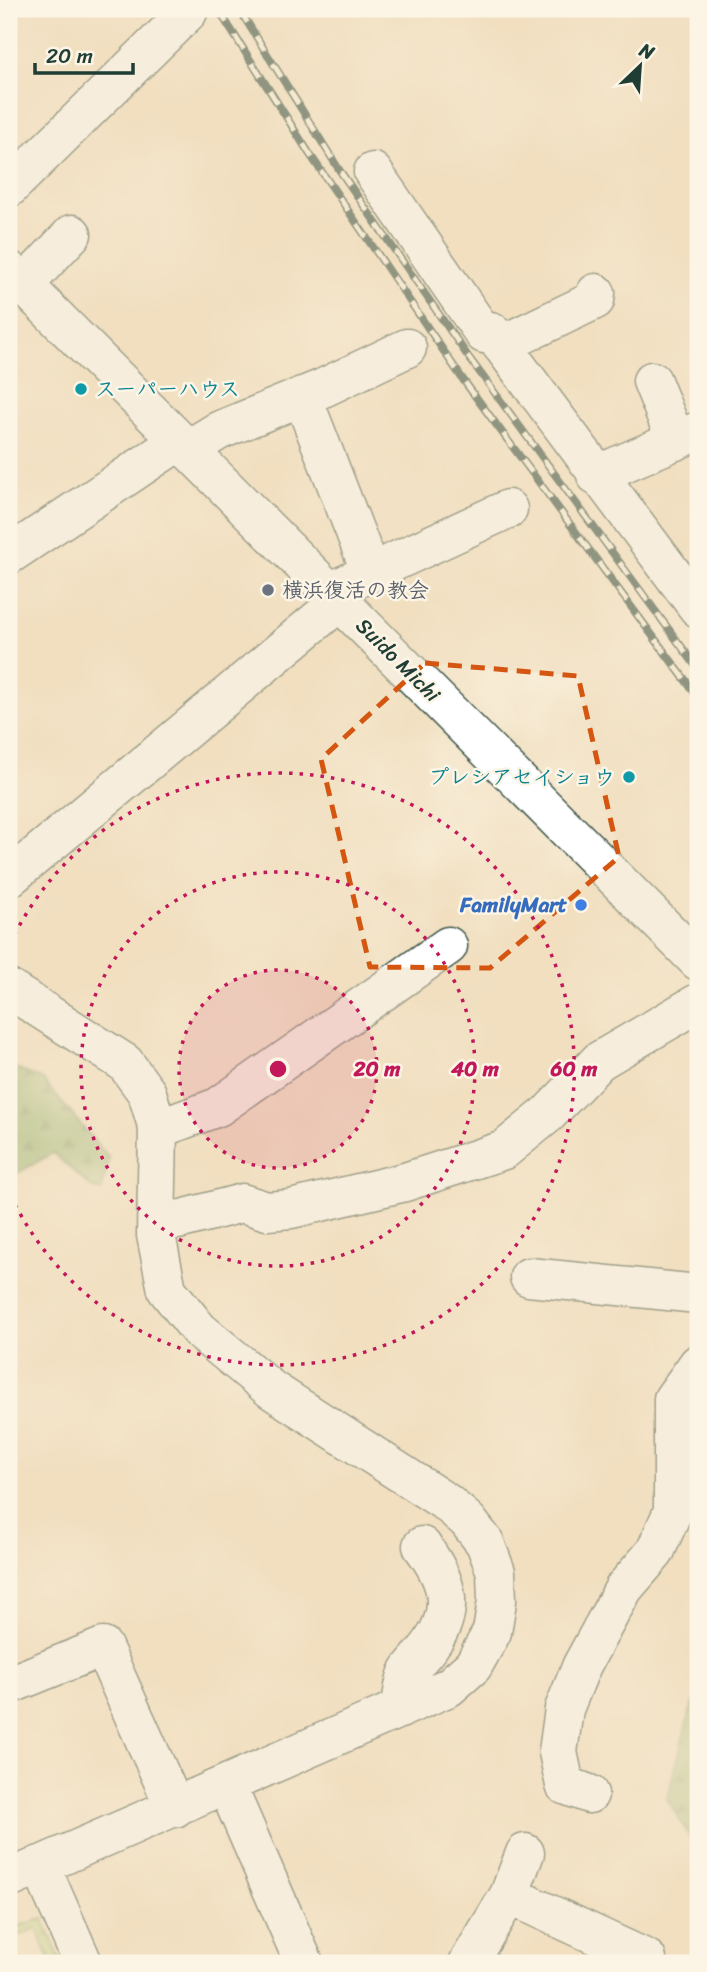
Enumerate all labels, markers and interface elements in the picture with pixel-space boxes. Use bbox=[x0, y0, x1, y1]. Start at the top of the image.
scale bar bbox=[35, 32, 133, 76]
north arrow bbox=[606, 32, 676, 102]
text: N bbox=[633, 33, 661, 69]
text: 20 m bbox=[46, 37, 93, 75]
place label: スーパーハウス bbox=[95, 370, 240, 408]
marker: スーパーハウス bbox=[73, 381, 89, 397]
place label: 横浜復活の教会 bbox=[282, 571, 429, 609]
marker: 横浜復活の教会 bbox=[260, 582, 276, 598]
street label: Suido Michi bbox=[346, 608, 451, 713]
place label: プレシアセイショウ bbox=[428, 758, 615, 796]
marker: プレシアセイショウ bbox=[621, 769, 637, 785]
place label: FamilyMart bbox=[459, 886, 568, 924]
marker: FamilyMart bbox=[573, 897, 589, 913]
text: 20 m bbox=[353, 1050, 401, 1088]
text: 40 m bbox=[450, 1050, 500, 1088]
text: 60 m bbox=[550, 1050, 598, 1088]
centre of rings bbox=[266, 1057, 290, 1081]

